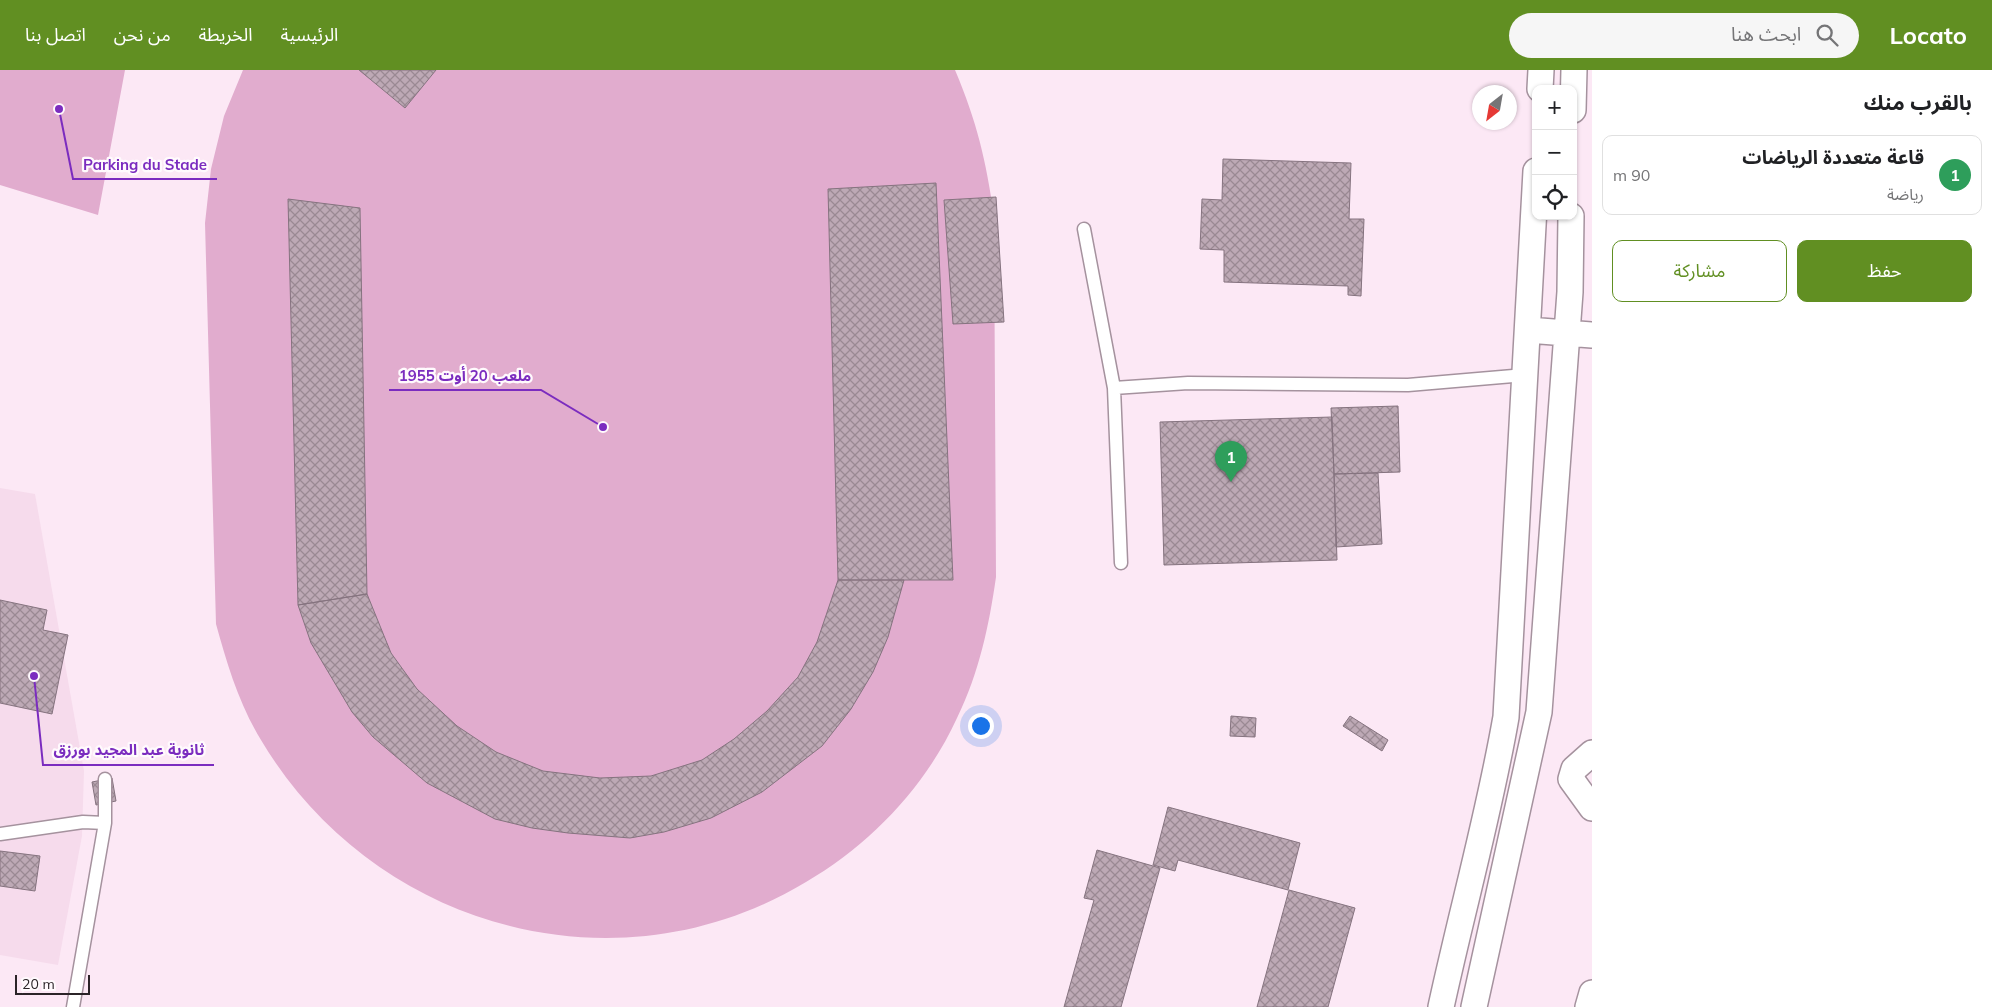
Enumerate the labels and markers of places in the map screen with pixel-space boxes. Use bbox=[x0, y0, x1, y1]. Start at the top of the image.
callout: Parking du Stade bbox=[73, 149, 217, 179]
callout: ملعب 20 أوت 1955 bbox=[389, 360, 541, 390]
pin: 1 bbox=[1215, 441, 1247, 482]
callout: ثانوية عبد المجيد بورزق bbox=[43, 735, 214, 765]

